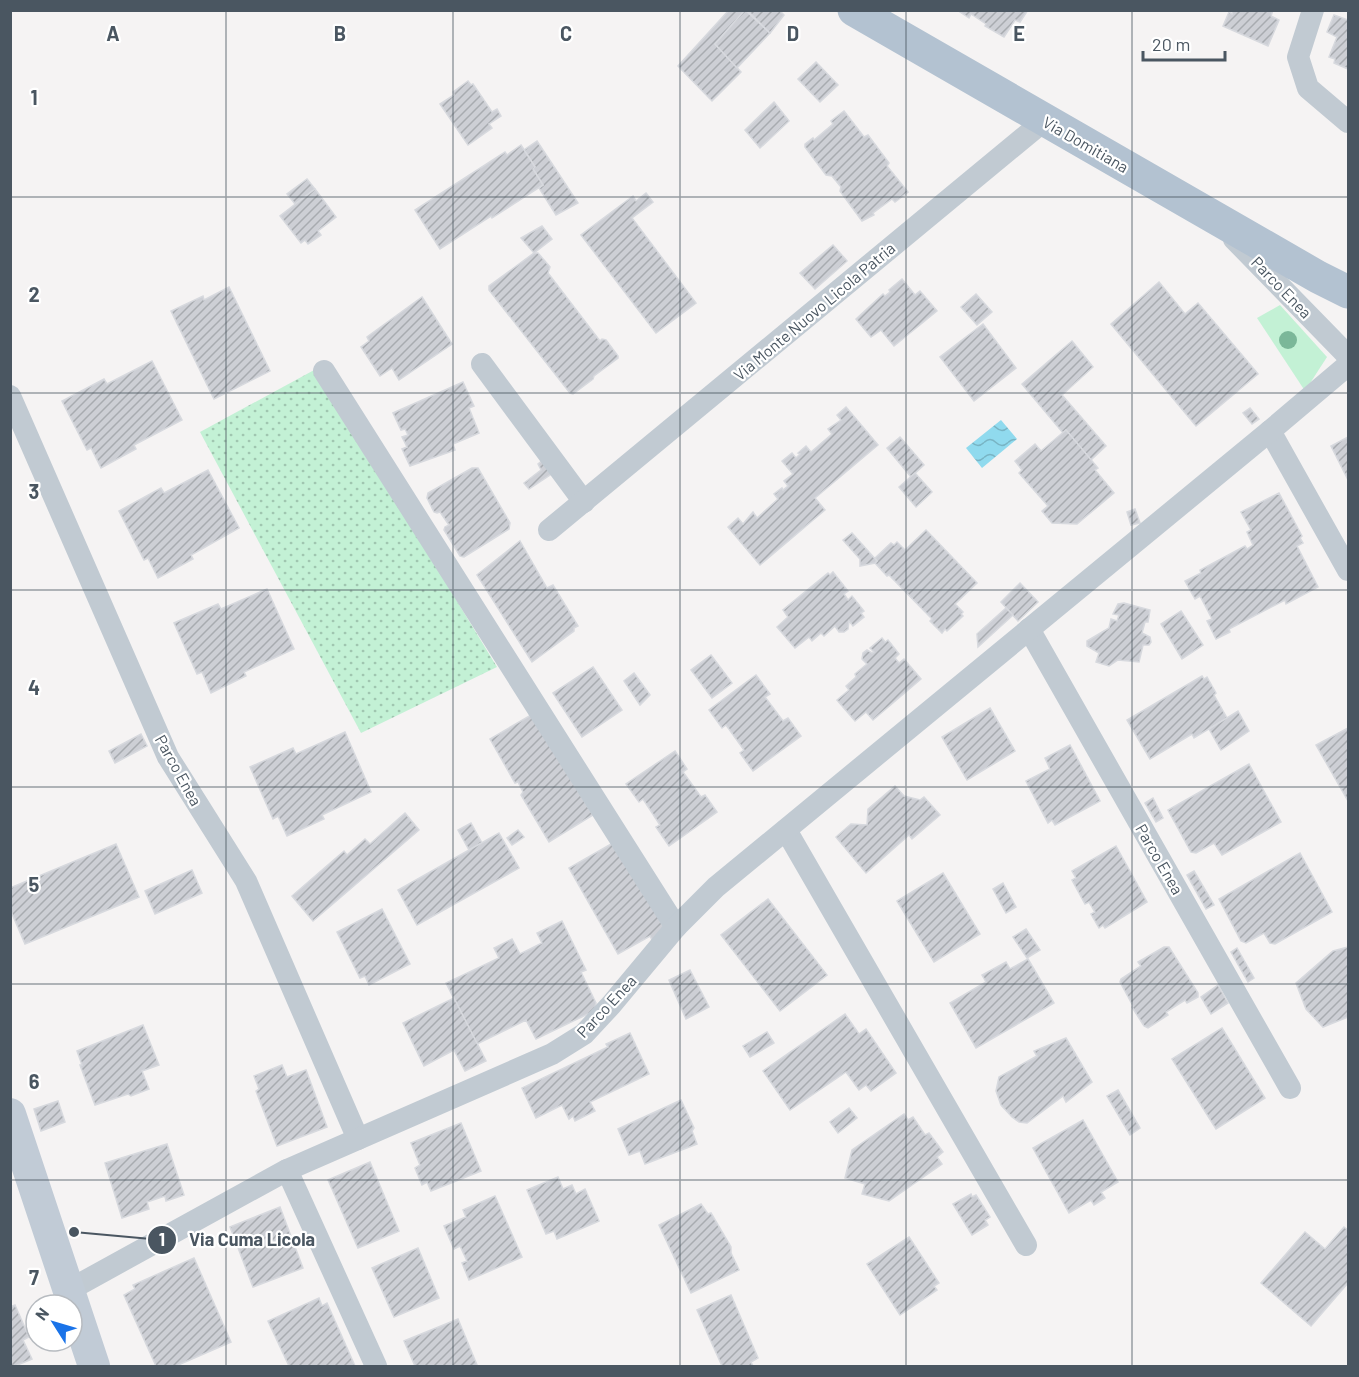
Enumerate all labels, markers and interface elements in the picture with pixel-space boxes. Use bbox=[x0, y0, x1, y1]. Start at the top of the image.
text: A bbox=[106, 21, 120, 45]
text: B bbox=[334, 21, 346, 45]
text: C bbox=[560, 21, 572, 45]
text: D bbox=[787, 21, 799, 45]
text: E bbox=[1013, 21, 1025, 45]
scale bar bbox=[1143, 24, 1226, 62]
text: 20 m bbox=[1152, 33, 1190, 55]
text: 1 bbox=[30, 85, 38, 109]
street label: Via Domitiana bbox=[1040, 112, 1132, 176]
street label: Via Monte Nuovo Licola Patria bbox=[729, 238, 899, 384]
street label: Parco Enea bbox=[1248, 252, 1316, 322]
text: 2 bbox=[28, 282, 40, 306]
text: 3 bbox=[29, 479, 39, 503]
text: 4 bbox=[28, 675, 40, 699]
street label: Parco Enea bbox=[152, 731, 206, 809]
street label: Parco Enea bbox=[1132, 820, 1188, 898]
text: 5 bbox=[29, 872, 40, 896]
street label: Parco Enea bbox=[572, 971, 640, 1041]
text: 6 bbox=[29, 1069, 40, 1093]
callout: Via Cuma Licola bbox=[147, 1222, 327, 1258]
text: 1 bbox=[159, 1228, 165, 1250]
text: Via Cuma Licola bbox=[189, 1228, 315, 1250]
text: 7 bbox=[29, 1265, 39, 1289]
north arrow bbox=[24, 1293, 84, 1353]
text: N bbox=[31, 1304, 52, 1324]

